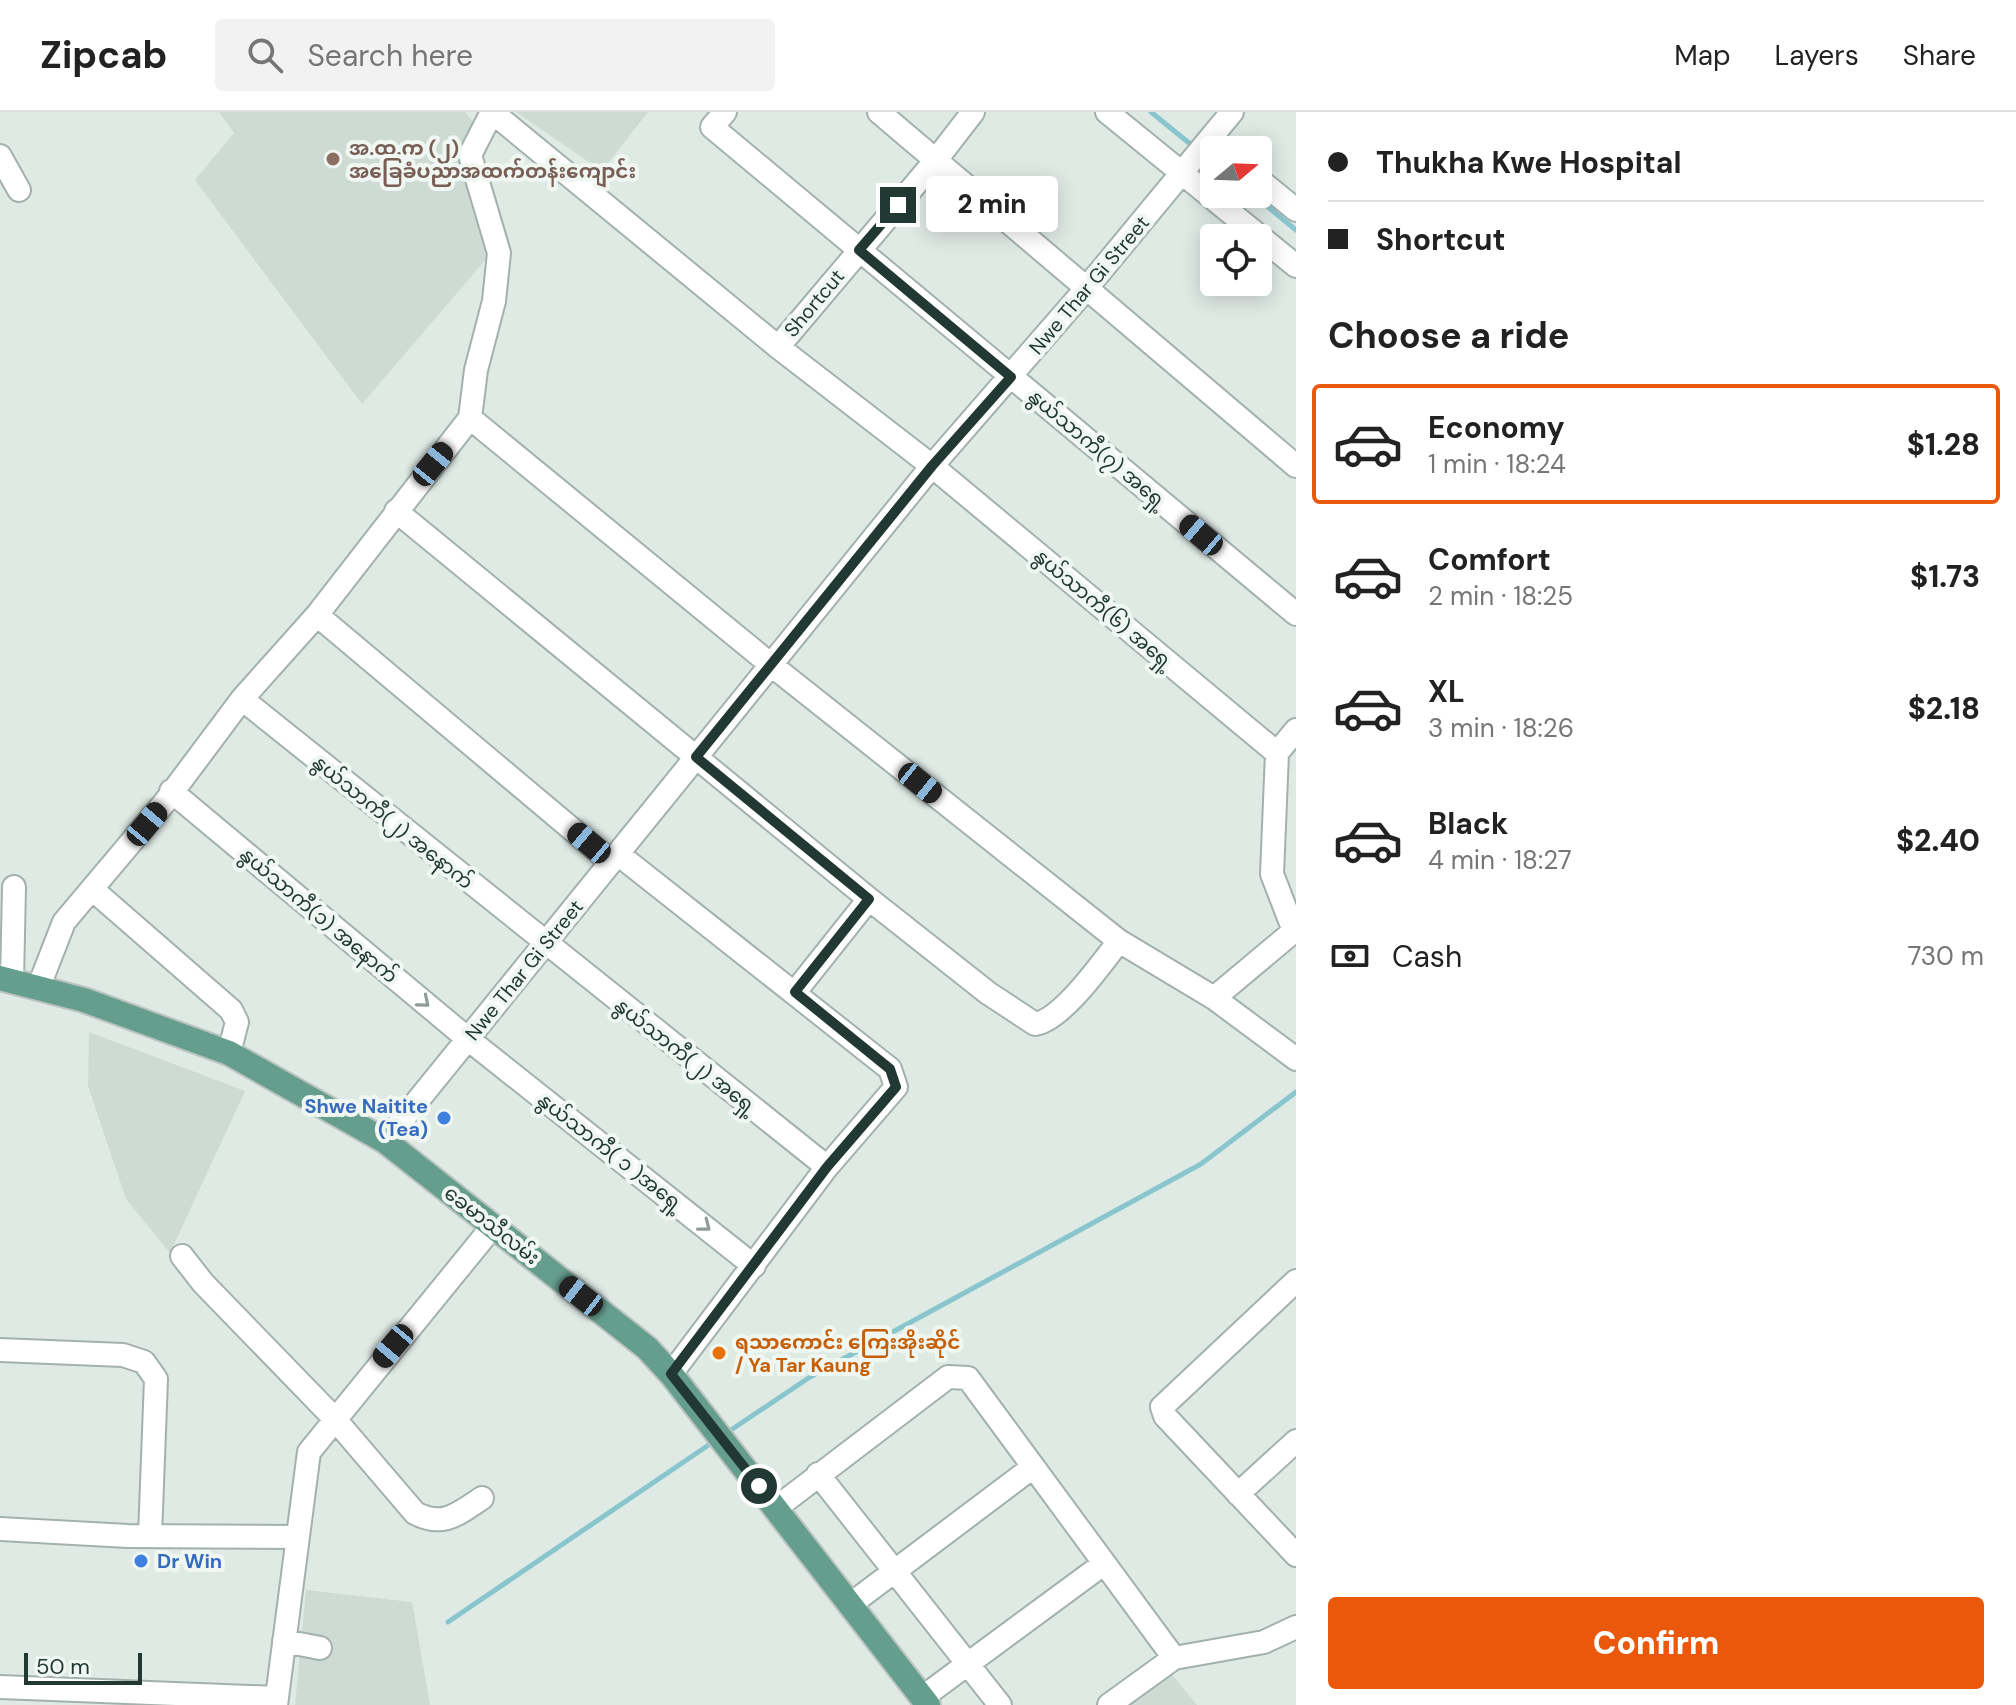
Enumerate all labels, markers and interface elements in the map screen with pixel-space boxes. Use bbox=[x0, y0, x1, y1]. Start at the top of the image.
search box bbox=[215, 19, 775, 91]
text: Zipcab bbox=[40, 30, 167, 80]
icon: search bbox=[243, 33, 287, 77]
text: Search here bbox=[307, 36, 473, 75]
text: Map bbox=[1674, 37, 1731, 74]
text: Layers bbox=[1775, 37, 1859, 74]
text: Share bbox=[1903, 37, 1976, 74]
place label: အ.ထ.က (၂) အခြေခံပညာအထက်တန်းကျောင်း bbox=[349, 135, 636, 188]
north arrow bbox=[1200, 136, 1272, 208]
map controls bbox=[1200, 136, 1272, 296]
text: Thukha Kwe Hospital bbox=[1376, 143, 1681, 182]
marker: အ.ထ.က (၂) အခြေခံပညာအထက်တန်းကျောင်း bbox=[324, 150, 342, 168]
callout: 2 min bbox=[926, 177, 1058, 233]
route end bbox=[880, 187, 916, 223]
text: 2 min bbox=[957, 187, 1027, 221]
street label: Nwe Thar Gi Street bbox=[1023, 210, 1155, 360]
text: Shortcut bbox=[1376, 220, 1506, 259]
button: locate bbox=[1200, 224, 1272, 296]
street label: Shortcut bbox=[778, 264, 850, 342]
text: Choose a ride bbox=[1328, 312, 1569, 359]
street label: နွယ်သာကီ(၇) အရှေ့ bbox=[1021, 382, 1174, 518]
icon: car bbox=[1332, 408, 1404, 480]
text: Economy bbox=[1428, 408, 1565, 447]
text: $1.28 bbox=[1907, 425, 1980, 464]
car bbox=[409, 438, 457, 490]
text: 1 min · 18:24 bbox=[1428, 447, 1566, 481]
car bbox=[1175, 510, 1227, 560]
icon: car bbox=[1332, 540, 1404, 612]
text: Comfort bbox=[1428, 540, 1551, 579]
street label: နွယ်သာကီ(၆) အရှေ့ bbox=[1026, 542, 1180, 678]
text: $1.73 bbox=[1910, 557, 1980, 596]
text: 2 min · 18:25 bbox=[1428, 579, 1573, 613]
icon: car bbox=[1332, 672, 1404, 744]
text: XL bbox=[1428, 672, 1465, 711]
text: $2.18 bbox=[1908, 689, 1980, 728]
text: 3 min · 18:26 bbox=[1428, 711, 1574, 745]
street label: နွယ်သာကီ(၂) အနောက် bbox=[305, 748, 479, 897]
car bbox=[894, 759, 946, 807]
car bbox=[122, 798, 172, 850]
icon: car bbox=[1332, 804, 1404, 876]
text: Black bbox=[1428, 804, 1508, 843]
car bbox=[563, 818, 615, 868]
text: $2.40 bbox=[1896, 821, 1980, 860]
street label: နွယ်သာကီ(၁) အနောက် bbox=[233, 840, 404, 991]
text: 4 min · 18:27 bbox=[1428, 843, 1572, 877]
street label: Nwe Thar Gi Street bbox=[459, 894, 589, 1046]
icon: cash bbox=[1328, 934, 1372, 978]
text: Cash bbox=[1392, 937, 1462, 976]
text: 730 m bbox=[1908, 939, 1984, 973]
street label: နွယ်သာကီ(၂) အရှေ့ bbox=[607, 991, 763, 1123]
one-way arrow bbox=[415, 992, 430, 1007]
street label: နွယ်သာကီ( ၁ )အရှေ့ bbox=[530, 1086, 690, 1220]
place label: Shwe Naitite (Tea) bbox=[304, 1093, 428, 1142]
marker: Shwe Naitite (Tea) bbox=[435, 1109, 453, 1127]
street label: ခေမာသီလမ်း bbox=[439, 1179, 546, 1270]
one-way arrow bbox=[695, 1217, 710, 1231]
car bbox=[555, 1272, 607, 1320]
car bbox=[368, 1320, 418, 1372]
place label: ရသာကောင်း ကြေးအိုးဆိုင် / Ya Tar Kaung bbox=[735, 1329, 961, 1378]
marker: ရသာကောင်း ကြေးအိုးဆိုင် / Ya Tar Kaung bbox=[710, 1344, 728, 1362]
route start bbox=[741, 1468, 777, 1504]
place label: Dr Win bbox=[157, 1548, 222, 1574]
marker: Dr Win bbox=[132, 1552, 150, 1570]
button: Confirm bbox=[1328, 1597, 1984, 1689]
scale bar bbox=[24, 1649, 142, 1685]
text: 50 m bbox=[36, 1652, 90, 1681]

